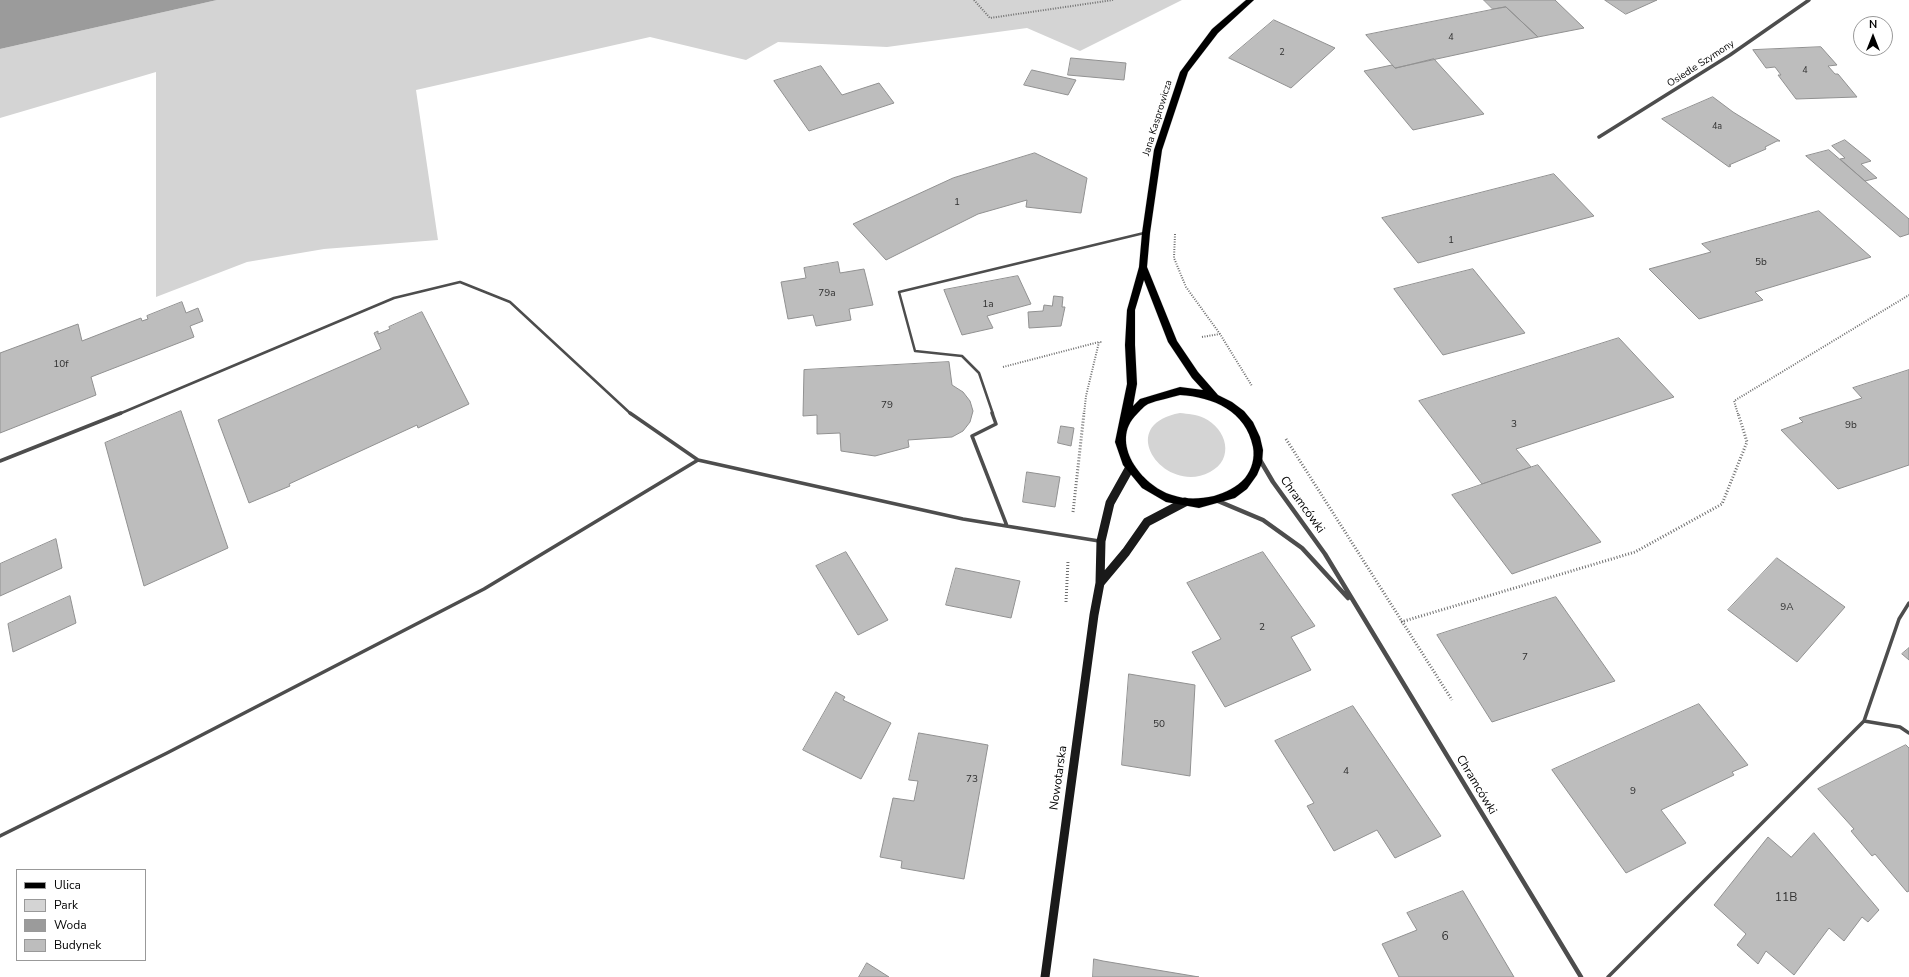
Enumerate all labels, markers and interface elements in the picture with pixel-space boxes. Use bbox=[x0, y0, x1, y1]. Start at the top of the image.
north arrow bbox=[1853, 16, 1893, 56]
text: N bbox=[1869, 17, 1877, 32]
house number: 4 bbox=[1448, 33, 1454, 43]
street label: Osiedle Szymony bbox=[1665, 38, 1737, 90]
house number: 2 bbox=[1279, 48, 1285, 58]
house number: 4 bbox=[1802, 66, 1808, 76]
street label: Jana Kasprowicza bbox=[1141, 79, 1175, 157]
house number: 4a bbox=[1712, 122, 1722, 132]
house number: 1 bbox=[954, 197, 960, 209]
house number: 1 bbox=[1448, 235, 1454, 247]
house number: 5b bbox=[1755, 257, 1767, 269]
house number: 79a bbox=[818, 288, 836, 300]
house number: 1a bbox=[982, 299, 994, 311]
house number: 10f bbox=[53, 359, 69, 371]
house number: 79 bbox=[881, 400, 893, 412]
house number: 3 bbox=[1511, 419, 1517, 431]
house number: 9b bbox=[1845, 420, 1857, 432]
street label: Chramcówki bbox=[1277, 474, 1327, 536]
house number: 9A bbox=[1780, 602, 1794, 614]
house number: 2 bbox=[1259, 622, 1265, 634]
house number: 7 bbox=[1522, 652, 1528, 664]
house number: 50 bbox=[1153, 719, 1165, 731]
street label: Nowotarska bbox=[1047, 745, 1071, 811]
street label: Chramcówki bbox=[1453, 753, 1499, 817]
house number: 4 bbox=[1343, 766, 1349, 778]
house number: 73 bbox=[966, 774, 978, 786]
house number: 9 bbox=[1630, 786, 1636, 798]
legend bbox=[16, 869, 146, 961]
text: Ulica bbox=[54, 877, 81, 893]
house number: 11B bbox=[1775, 891, 1797, 905]
text: Park bbox=[54, 897, 78, 913]
text: Woda bbox=[54, 917, 87, 933]
house number: 6 bbox=[1441, 930, 1449, 944]
text: Budynek bbox=[54, 937, 101, 953]

